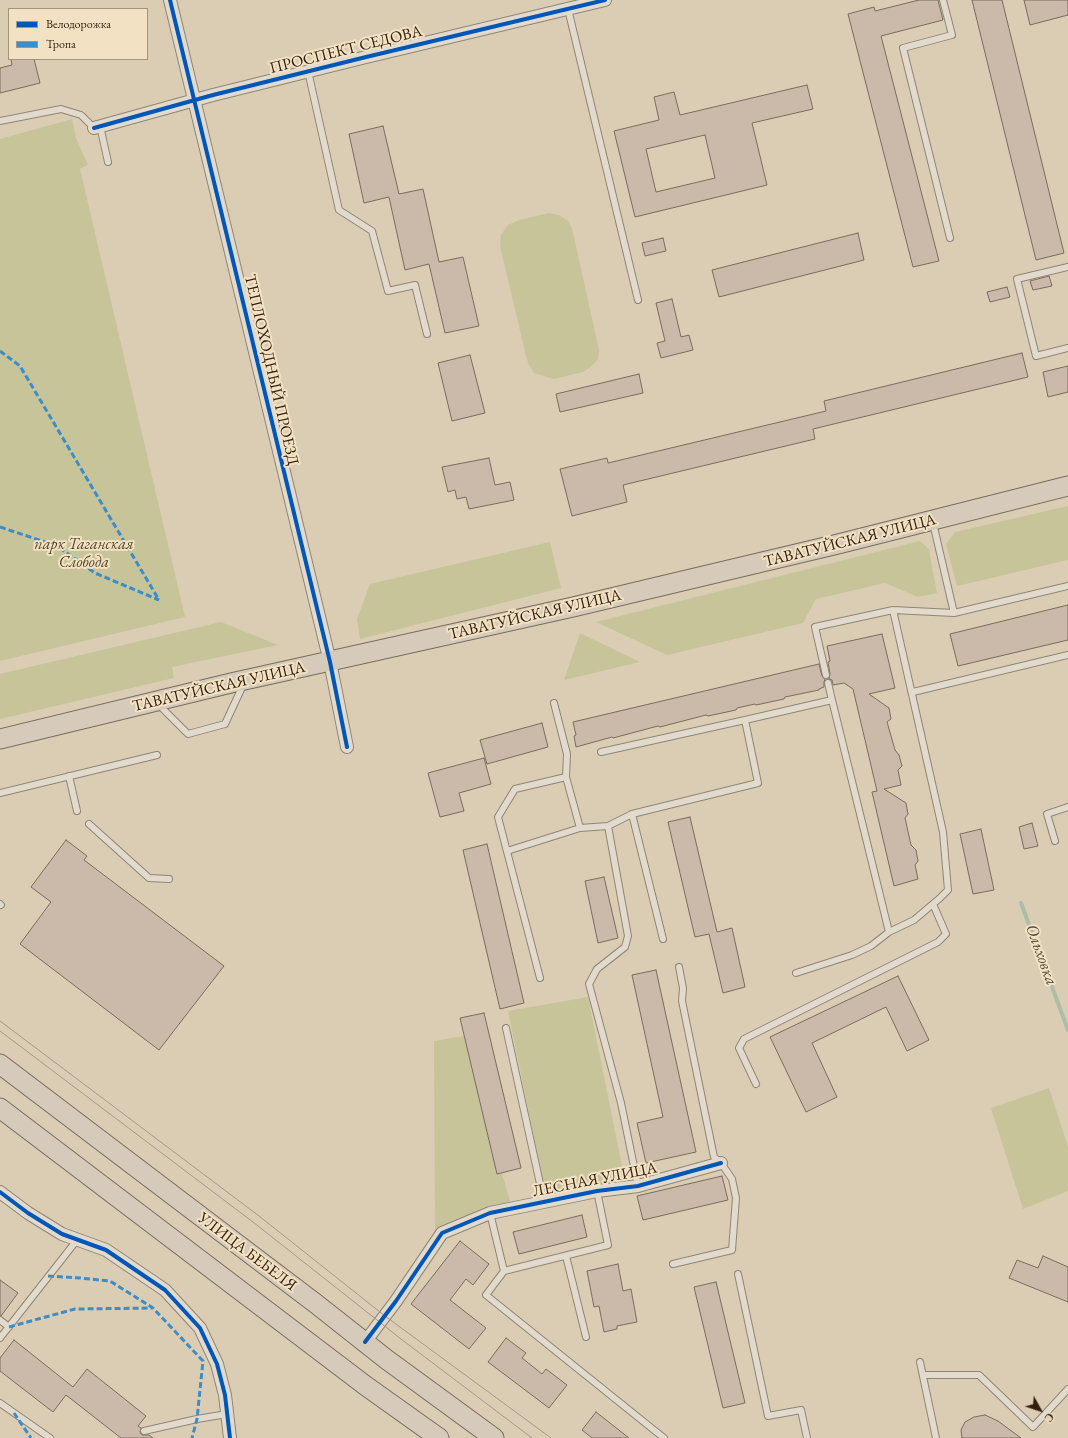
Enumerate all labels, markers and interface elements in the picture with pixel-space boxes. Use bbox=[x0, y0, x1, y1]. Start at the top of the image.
legend bbox=[8, 8, 148, 60]
text: Велодорожка bbox=[46, 16, 111, 32]
street label: ПРОСПЕКТ СЕДОВА bbox=[268, 22, 424, 78]
text: Тропа bbox=[46, 36, 76, 52]
street label: ТЕПЛОХОДНЫЙ ПРОЕЗД bbox=[240, 273, 302, 467]
street label: ТАВАТУЙСКАЯ УЛИЦА bbox=[762, 510, 938, 572]
park label: парк Таганская Слобода bbox=[34, 535, 134, 573]
street label: ТАВАТУЙСКАЯ УЛИЦА bbox=[447, 586, 623, 644]
street label: ТАВАТУЙСКАЯ УЛИЦА bbox=[131, 658, 307, 716]
water label: Ольховка bbox=[1021, 922, 1061, 988]
street label: ЛЕСНАЯ УЛИЦА bbox=[531, 1159, 659, 1201]
street label: УЛИЦА БЕБЕЛЯ bbox=[194, 1209, 300, 1295]
north arrow bbox=[1020, 1390, 1060, 1430]
text: С bbox=[1041, 1410, 1057, 1425]

